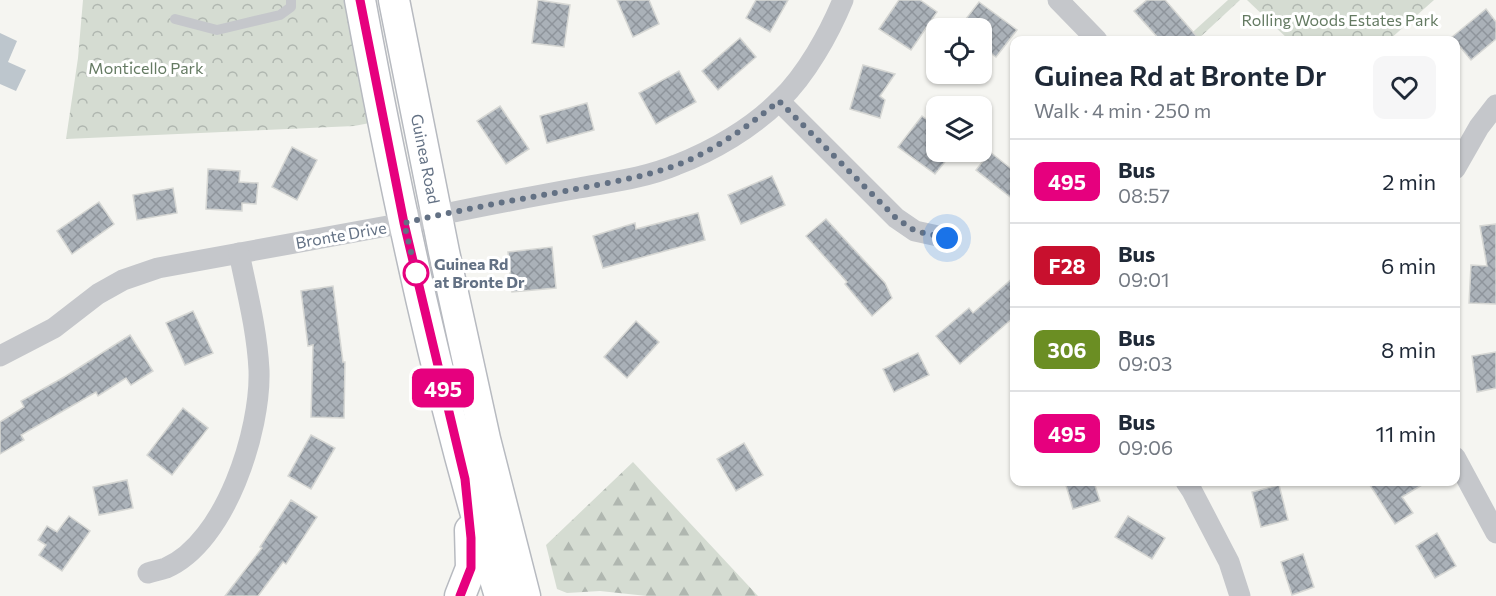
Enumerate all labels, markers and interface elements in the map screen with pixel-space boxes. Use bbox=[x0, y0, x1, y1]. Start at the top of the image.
park label: Rolling Woods Estates Park bbox=[1241, 10, 1439, 29]
map controls bbox=[926, 18, 992, 162]
button: locate bbox=[926, 18, 992, 84]
button: heart bbox=[1373, 56, 1436, 119]
park label: Monticello Park bbox=[88, 58, 204, 77]
text: Guinea Rd at Bronte Dr bbox=[1034, 58, 1327, 92]
button: layers bbox=[926, 96, 992, 162]
text: Walk · 4 min · 250 m bbox=[1034, 98, 1211, 122]
street label: Guinea Road bbox=[408, 112, 444, 205]
text: Bus bbox=[1118, 156, 1155, 183]
text: 2 min bbox=[1382, 168, 1436, 195]
text: 495 bbox=[1048, 169, 1086, 194]
text: 08:57 bbox=[1118, 183, 1170, 207]
street label: Bronte Drive bbox=[294, 217, 388, 252]
your location bbox=[932, 223, 962, 253]
text: Bus bbox=[1118, 240, 1155, 267]
text: 6 min bbox=[1381, 252, 1436, 279]
text: F28 bbox=[1049, 253, 1085, 278]
place label: Guinea Rd at Bronte Dr bbox=[434, 254, 525, 291]
marker: Guinea Rd at Bronte Dr bbox=[403, 260, 429, 286]
text: 09:01 bbox=[1118, 267, 1170, 291]
text: Bus bbox=[1118, 324, 1155, 351]
text: 8 min bbox=[1381, 336, 1436, 363]
text: 306 bbox=[1047, 337, 1087, 362]
text: 09:03 bbox=[1118, 351, 1172, 375]
line badge: 495 bbox=[408, 368, 478, 408]
text: 495 bbox=[424, 376, 462, 401]
text: Bus bbox=[1118, 408, 1155, 435]
text: 11 min bbox=[1376, 420, 1436, 447]
text: 495 bbox=[1048, 421, 1086, 446]
text: 09:06 bbox=[1118, 435, 1173, 459]

